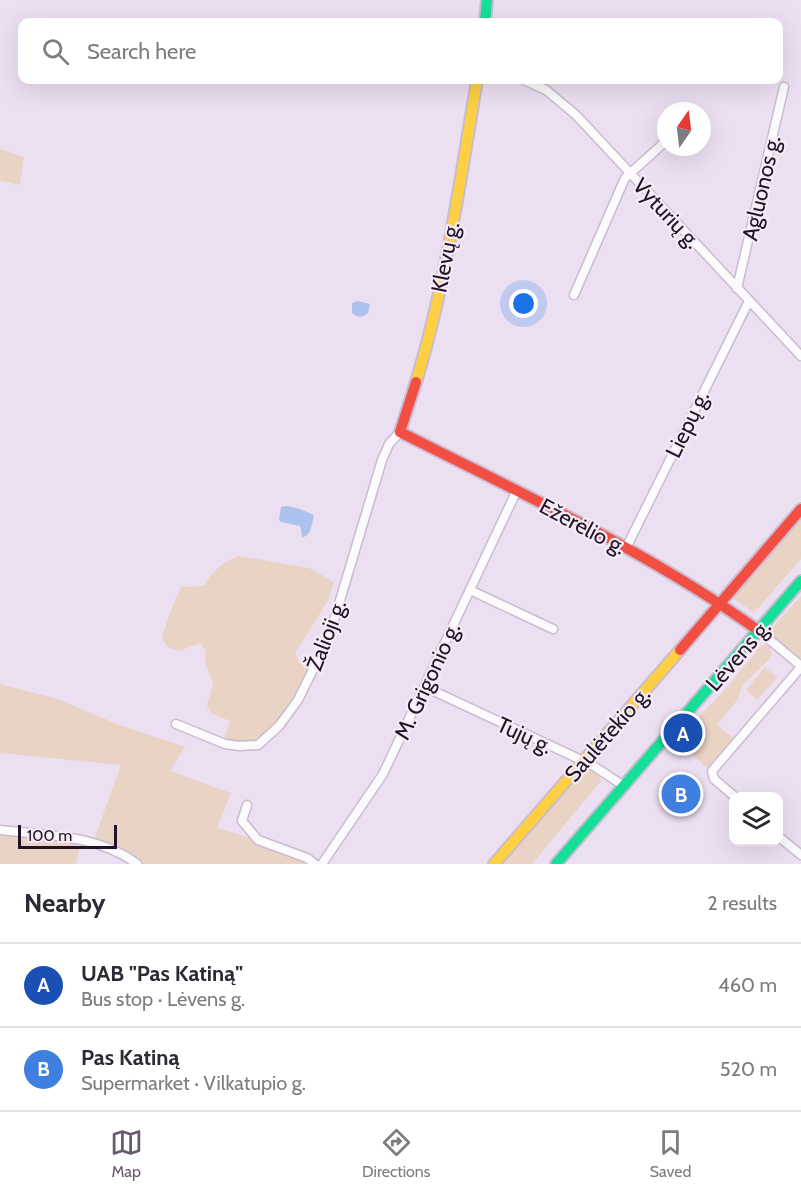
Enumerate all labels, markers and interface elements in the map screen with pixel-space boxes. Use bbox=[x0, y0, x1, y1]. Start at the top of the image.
search box bbox=[18, 18, 783, 84]
icon: search bbox=[39, 35, 72, 68]
text: Search here bbox=[87, 38, 196, 65]
north arrow bbox=[657, 102, 711, 156]
street label: Agluonos g. bbox=[736, 133, 787, 243]
street label: Vyturių g. bbox=[627, 172, 706, 254]
street label: Klevų g. bbox=[425, 219, 466, 295]
your location bbox=[509, 289, 538, 318]
street label: Liepų g. bbox=[660, 386, 715, 462]
street label: Ežerėlio g. bbox=[535, 492, 631, 560]
street label: Žalioji g. bbox=[301, 596, 352, 675]
street label: Lėvens g. bbox=[700, 614, 777, 697]
street label: M. Grigonio g. bbox=[389, 618, 466, 744]
street label: Saulėtekio g. bbox=[559, 681, 656, 787]
pin: A bbox=[664, 710, 702, 756]
street label: Tujų g. bbox=[493, 711, 557, 760]
pin: B bbox=[662, 772, 700, 816]
map controls bbox=[729, 792, 783, 846]
button: layers bbox=[729, 792, 783, 846]
scale bar bbox=[18, 822, 117, 850]
text: 100 m bbox=[27, 826, 72, 845]
text: Nearby bbox=[24, 887, 105, 919]
text: 2 results bbox=[707, 891, 777, 915]
text: UAB "Pas Katiną" bbox=[81, 960, 243, 987]
text: A bbox=[37, 973, 50, 997]
text: 460 m bbox=[718, 973, 777, 997]
text: Bus stop · Lėvens g. bbox=[81, 987, 245, 1011]
text: Pas Katiną bbox=[81, 1044, 179, 1071]
text: B bbox=[37, 1057, 50, 1081]
text: 520 m bbox=[720, 1057, 777, 1081]
text: Supermarket · Vilkatupio g. bbox=[81, 1071, 306, 1095]
tab: Map bbox=[110, 1126, 143, 1181]
tab: Directions bbox=[362, 1126, 430, 1181]
tab: Saved bbox=[650, 1126, 691, 1181]

